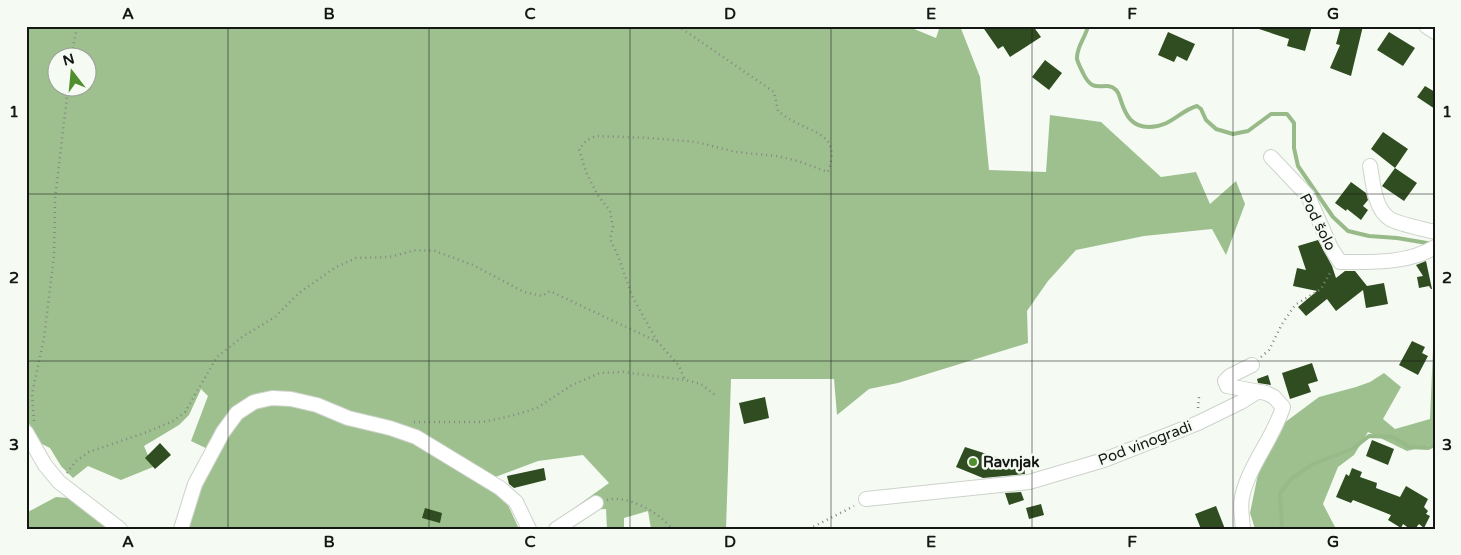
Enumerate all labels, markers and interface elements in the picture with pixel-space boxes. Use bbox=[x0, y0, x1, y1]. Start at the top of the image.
text: A bbox=[122, 4, 134, 24]
text: B bbox=[323, 4, 335, 24]
text: C bbox=[524, 4, 536, 24]
text: D bbox=[724, 4, 736, 24]
text: E bbox=[926, 4, 936, 24]
text: F bbox=[1127, 4, 1137, 24]
text: G bbox=[1327, 4, 1339, 24]
north arrow bbox=[48, 48, 98, 98]
text: N bbox=[61, 50, 76, 70]
text: 1 bbox=[9, 102, 19, 122]
text: 1 bbox=[1442, 102, 1452, 122]
street label: Pod šolo bbox=[1296, 191, 1340, 253]
text: 2 bbox=[9, 268, 19, 288]
text: 2 bbox=[1442, 268, 1452, 288]
street label: Pod vinogradi bbox=[1095, 417, 1195, 469]
text: 3 bbox=[9, 435, 19, 455]
text: 3 bbox=[1442, 435, 1452, 455]
place label: Ravnjak bbox=[983, 453, 1039, 472]
marker: Ravnjak bbox=[967, 456, 979, 468]
text: A bbox=[122, 532, 134, 552]
text: B bbox=[323, 532, 335, 552]
text: C bbox=[524, 532, 536, 552]
text: D bbox=[724, 532, 736, 552]
text: E bbox=[926, 532, 936, 552]
text: F bbox=[1127, 532, 1137, 552]
text: G bbox=[1327, 532, 1339, 552]

